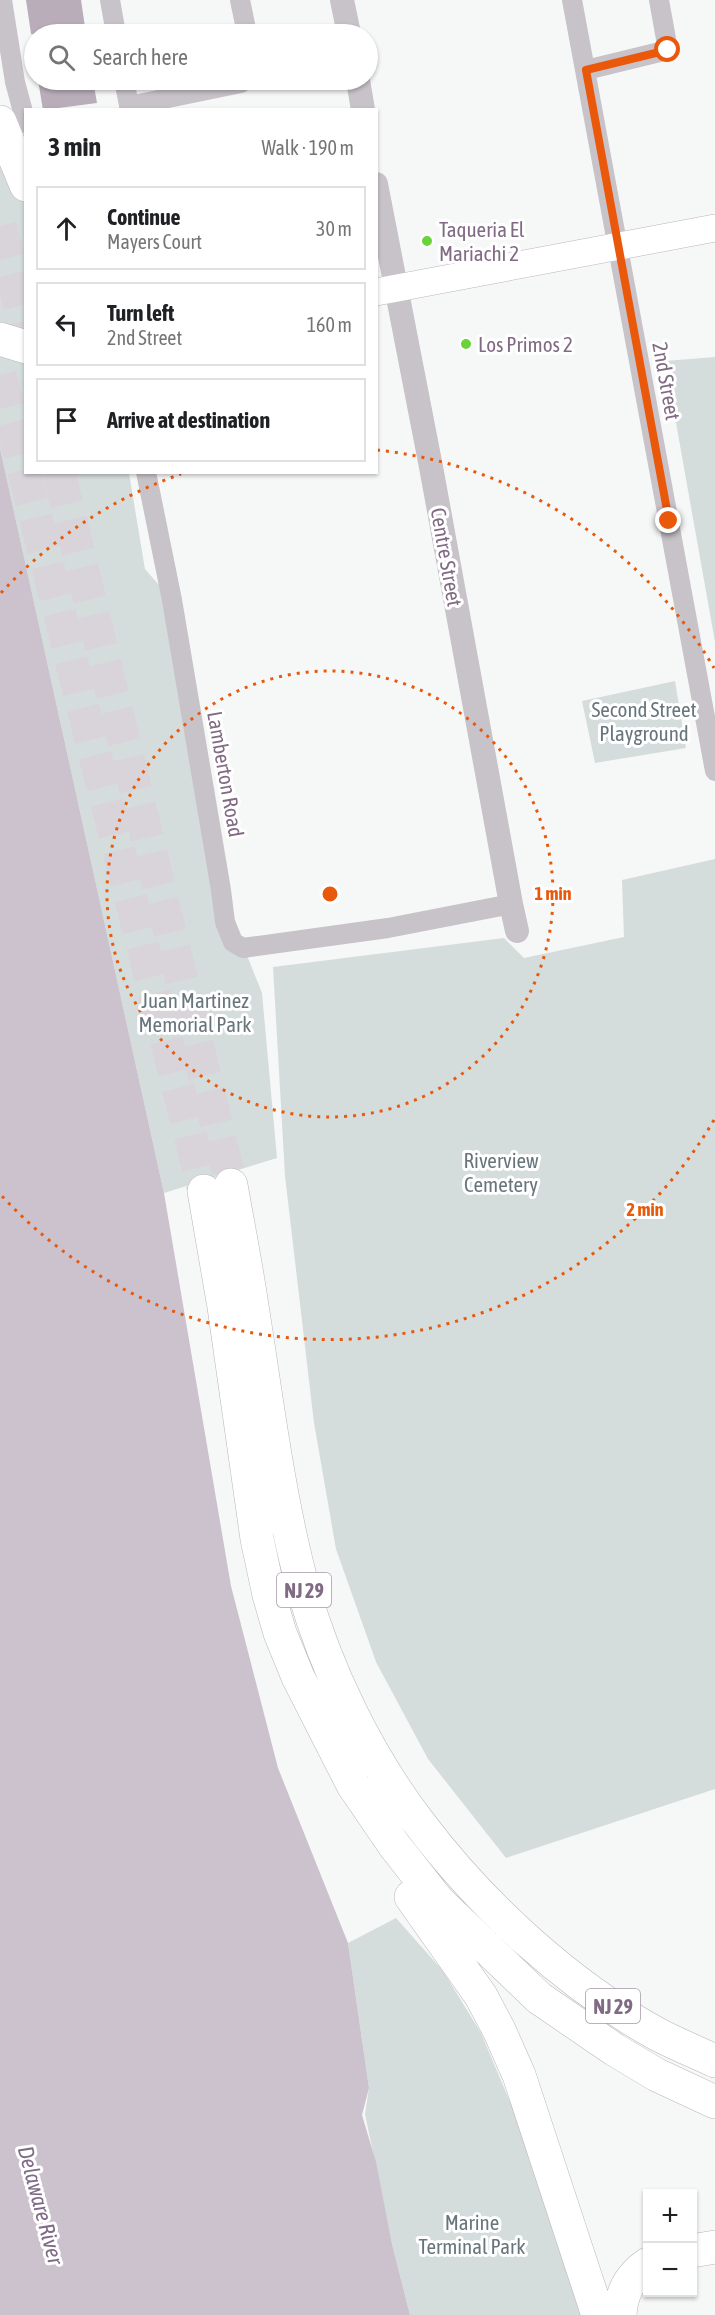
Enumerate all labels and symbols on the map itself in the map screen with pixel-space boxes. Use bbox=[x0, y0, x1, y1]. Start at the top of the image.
route start bbox=[654, 36, 680, 62]
place label: Taqueria El Mariachi 2 bbox=[439, 217, 525, 265]
marker: Taqueria El Mariachi 2 bbox=[420, 234, 434, 248]
place label: Los Primos 2 bbox=[478, 332, 573, 356]
marker: Los Primos 2 bbox=[459, 337, 473, 351]
street label: 2nd Street bbox=[648, 340, 686, 422]
street label: Centre Street bbox=[427, 506, 467, 608]
route end bbox=[655, 507, 681, 533]
park label: Second Street Playground bbox=[592, 697, 696, 745]
street label: Lamberton Road bbox=[203, 709, 249, 839]
text: 1 min bbox=[535, 883, 572, 904]
centre of rings bbox=[320, 884, 340, 904]
park label: Juan Martinez Memorial Park bbox=[139, 988, 251, 1036]
park label: Riverview Cemetery bbox=[464, 1148, 539, 1196]
text: 2 min bbox=[627, 1199, 664, 1220]
road number: NJ 29 bbox=[277, 1573, 331, 1607]
road number: NJ 29 bbox=[586, 1989, 640, 2023]
water label: Delaware River bbox=[13, 2143, 70, 2268]
park label: Marine Terminal Park bbox=[418, 2210, 526, 2258]

